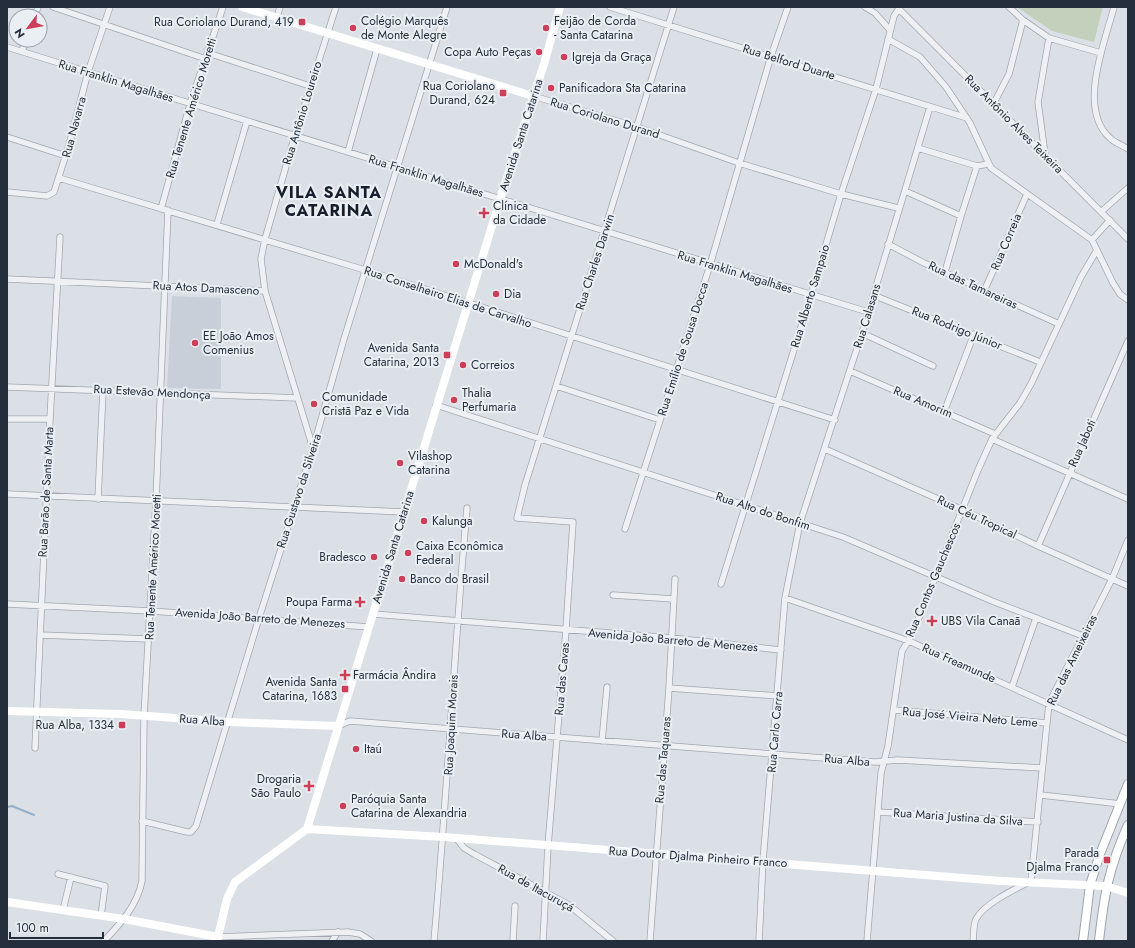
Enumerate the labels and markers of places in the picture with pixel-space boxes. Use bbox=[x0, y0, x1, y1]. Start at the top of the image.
place label: Colégio Marquês de Monte Alegre bbox=[361, 12, 449, 44]
place label: Feijão de Corda - Santa Catarina bbox=[554, 12, 636, 44]
place label: Rua Coriolano Durand, 419 bbox=[154, 13, 294, 31]
marker: Rua Coriolano Durand, 419 bbox=[297, 17, 307, 27]
marker: Colégio Marquês de Monte Alegre bbox=[348, 23, 358, 33]
marker: Feijão de Corda - Santa Catarina bbox=[541, 23, 551, 33]
place label: Copa Auto Peças bbox=[444, 43, 531, 61]
marker: Copa Auto Peças bbox=[534, 47, 544, 57]
place label: Igreja da Graça bbox=[572, 48, 651, 66]
marker: Igreja da Graça bbox=[559, 52, 569, 62]
place label: Rua Coriolano Durand, 624 bbox=[423, 77, 495, 109]
place label: Panificadora Sta Catarina bbox=[559, 79, 686, 97]
marker: Panificadora Sta Catarina bbox=[546, 83, 556, 93]
marker: Rua Coriolano Durand, 624 bbox=[498, 88, 508, 98]
place label: Clínica da Cidade bbox=[493, 197, 546, 229]
marker: Clínica da Cidade bbox=[478, 207, 490, 219]
place label: McDonald's bbox=[464, 255, 523, 273]
marker: McDonald's bbox=[451, 259, 461, 269]
place label: Dia bbox=[504, 285, 521, 303]
marker: Dia bbox=[491, 289, 501, 299]
place label: EE João Amos Comenius bbox=[203, 327, 274, 359]
marker: EE João Amos Comenius bbox=[190, 338, 200, 348]
place label: Avenida Santa Catarina, 2013 bbox=[364, 339, 439, 371]
marker: Avenida Santa Catarina, 2013 bbox=[442, 350, 452, 360]
place label: Correios bbox=[471, 356, 515, 374]
marker: Correios bbox=[458, 360, 468, 370]
place label: Thalia Perfumaria bbox=[462, 384, 517, 416]
place label: Comunidade Cristã Paz e Vida bbox=[322, 388, 409, 420]
marker: Thalia Perfumaria bbox=[449, 395, 459, 405]
marker: Comunidade Cristã Paz e Vida bbox=[309, 399, 319, 409]
place label: Vilashop Catarina bbox=[408, 447, 452, 479]
marker: Vilashop Catarina bbox=[395, 458, 405, 468]
place label: Kalunga bbox=[432, 512, 473, 530]
marker: Kalunga bbox=[419, 516, 429, 526]
place label: Caixa Econômica Federal bbox=[416, 537, 503, 569]
place label: Bradesco bbox=[319, 548, 366, 566]
marker: Caixa Econômica Federal bbox=[403, 548, 413, 558]
marker: Bradesco bbox=[369, 552, 379, 562]
place label: Banco do Brasil bbox=[410, 570, 489, 588]
marker: Banco do Brasil bbox=[397, 574, 407, 584]
place label: Poupa Farma bbox=[286, 593, 352, 611]
marker: Poupa Farma bbox=[355, 597, 365, 607]
place label: UBS Vila Canaã bbox=[941, 612, 1021, 630]
marker: UBS Vila Canaã bbox=[926, 615, 938, 627]
place label: Farmácia Ândira bbox=[353, 666, 436, 684]
marker: Farmácia Ândira bbox=[340, 670, 350, 680]
place label: Avenida Santa Catarina, 1683 bbox=[262, 673, 337, 705]
marker: Avenida Santa Catarina, 1683 bbox=[340, 684, 350, 694]
place label: Rua Alba, 1334 bbox=[36, 716, 114, 734]
marker: Rua Alba, 1334 bbox=[117, 720, 127, 730]
place label: Itaú bbox=[364, 740, 382, 758]
marker: Itaú bbox=[351, 744, 361, 754]
place label: Drogaria São Paulo bbox=[251, 770, 301, 802]
marker: Drogaria São Paulo bbox=[304, 781, 314, 791]
place label: Paróquia Santa Catarina de Alexandria bbox=[351, 790, 467, 822]
marker: Paróquia Santa Catarina de Alexandria bbox=[338, 801, 348, 811]
place label: Parada Djalma Franco bbox=[1026, 844, 1099, 876]
marker: Parada Djalma Franco bbox=[1102, 855, 1112, 865]

